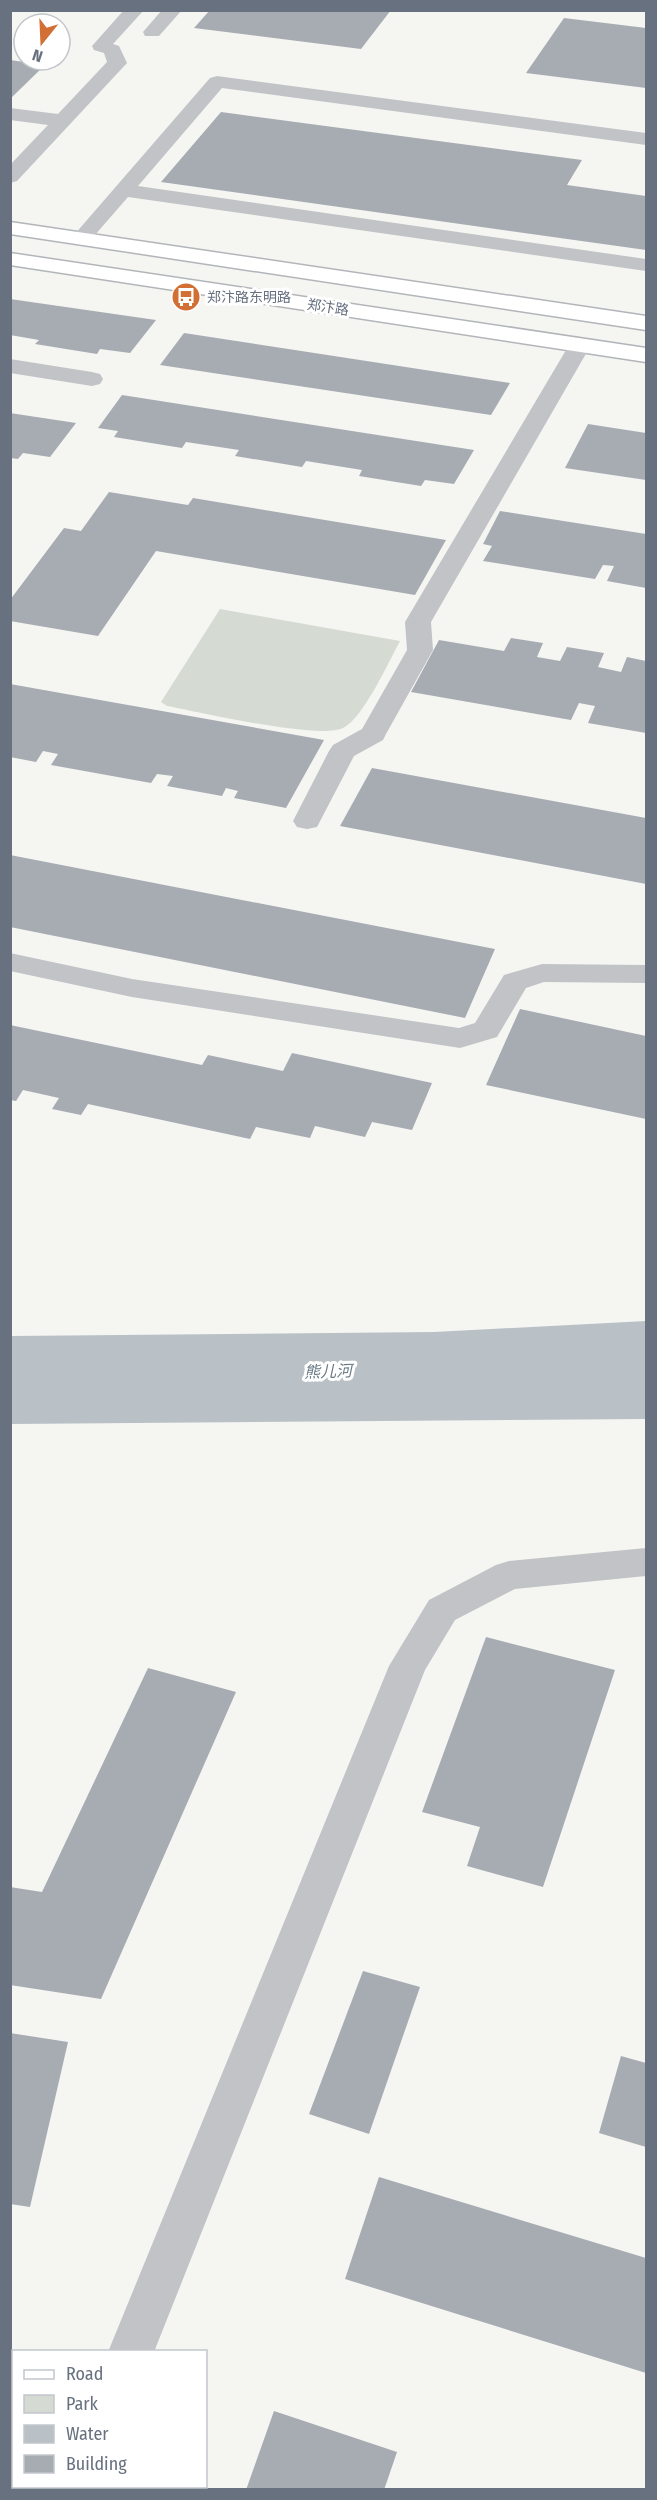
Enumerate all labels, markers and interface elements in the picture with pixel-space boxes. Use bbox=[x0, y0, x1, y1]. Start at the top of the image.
north arrow bbox=[12, 12, 72, 72]
text: N bbox=[30, 45, 45, 66]
bus stop icon: 郑汴路东明路 bbox=[170, 281, 202, 313]
place label: 郑汴路东明路 bbox=[207, 289, 291, 306]
street label: 郑汴路 bbox=[306, 296, 350, 319]
water label: 熊儿河 bbox=[304, 1361, 355, 1382]
legend bbox=[12, 2350, 207, 2488]
text: Road bbox=[66, 2363, 103, 2385]
text: Park bbox=[66, 2393, 99, 2415]
text: Water bbox=[66, 2423, 109, 2445]
text: Building bbox=[66, 2453, 127, 2475]

